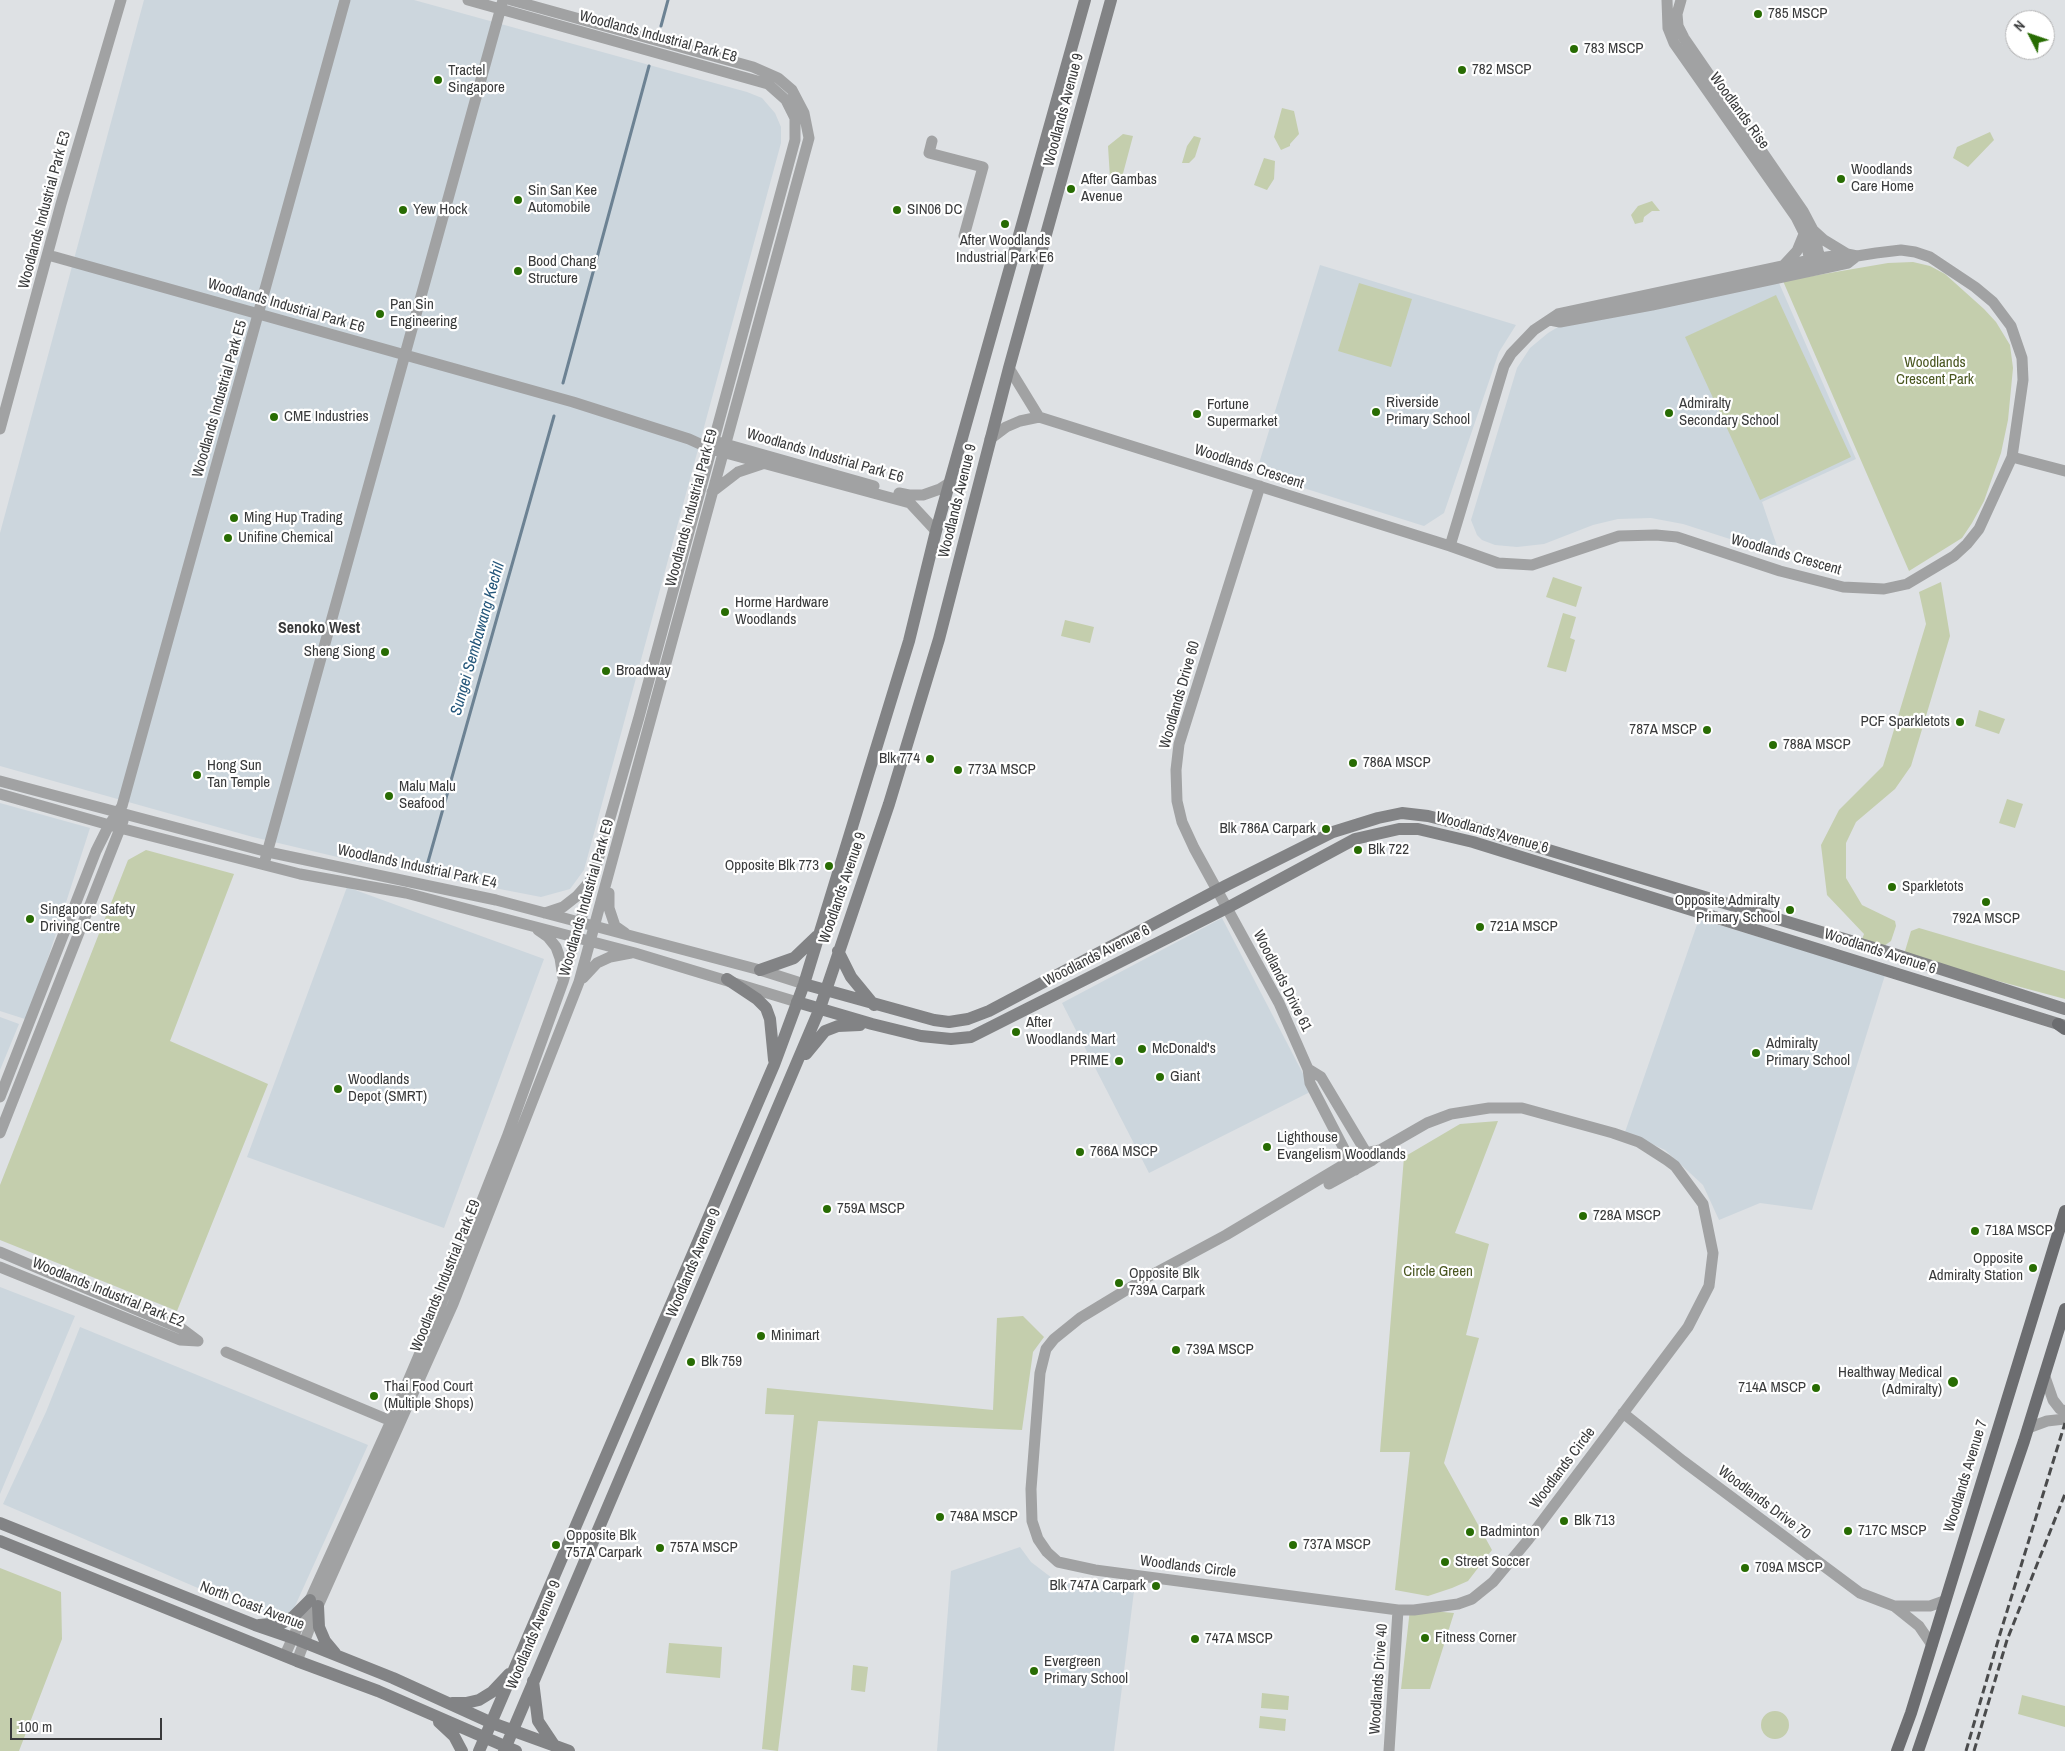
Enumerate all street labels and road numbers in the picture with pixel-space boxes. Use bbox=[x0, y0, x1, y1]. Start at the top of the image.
street label: Woodlands Industrial Park E8 bbox=[577, 7, 739, 67]
street label: Woodlands Avenue 9 bbox=[1040, 51, 1088, 169]
street label: Woodlands Rise bbox=[1705, 69, 1773, 153]
street label: Woodlands Industrial Park E3 bbox=[15, 129, 75, 291]
street label: Woodlands Industrial Park E6 bbox=[205, 275, 367, 337]
street label: Woodlands Industrial Park E5 bbox=[189, 318, 251, 480]
street label: Woodlands Industrial Park E6 bbox=[744, 425, 906, 487]
street label: Woodlands Industrial Park E9 bbox=[662, 427, 722, 589]
street label: Woodlands Crescent bbox=[1192, 441, 1306, 493]
street label: Woodlands Avenue 9 bbox=[935, 442, 981, 560]
street label: Woodlands Crescent bbox=[1729, 531, 1843, 579]
street label: Woodlands Drive 60 bbox=[1156, 639, 1204, 751]
street label: Woodlands Avenue 6 bbox=[1434, 808, 1550, 858]
street label: Woodlands Industrial Park E9 bbox=[556, 817, 618, 979]
street label: Woodlands Avenue 9 bbox=[816, 830, 870, 946]
street label: Woodlands Industrial Park E4 bbox=[336, 841, 498, 893]
street label: Woodlands Avenue 6 bbox=[1041, 922, 1153, 990]
street label: Woodlands Avenue 6 bbox=[1822, 925, 1938, 979]
street label: Woodlands Drive 61 bbox=[1249, 927, 1315, 1035]
street label: Woodlands Industrial Park E9 bbox=[407, 1197, 485, 1355]
street label: Woodlands Avenue 9 bbox=[663, 1206, 725, 1320]
street label: Woodlands Industrial Park E2 bbox=[29, 1254, 187, 1332]
street label: Woodlands Avenue 7 bbox=[1940, 1418, 1992, 1534]
street label: Woodlands Circle bbox=[1527, 1424, 1599, 1512]
street label: Woodlands Drive 70 bbox=[1714, 1462, 1814, 1544]
street label: Woodlands Circle bbox=[1139, 1552, 1237, 1582]
street label: North Coast Avenue bbox=[197, 1578, 307, 1634]
street label: Woodlands Avenue 9 bbox=[503, 1578, 565, 1692]
street label: Woodlands Drive 40 bbox=[1366, 1623, 1392, 1735]

